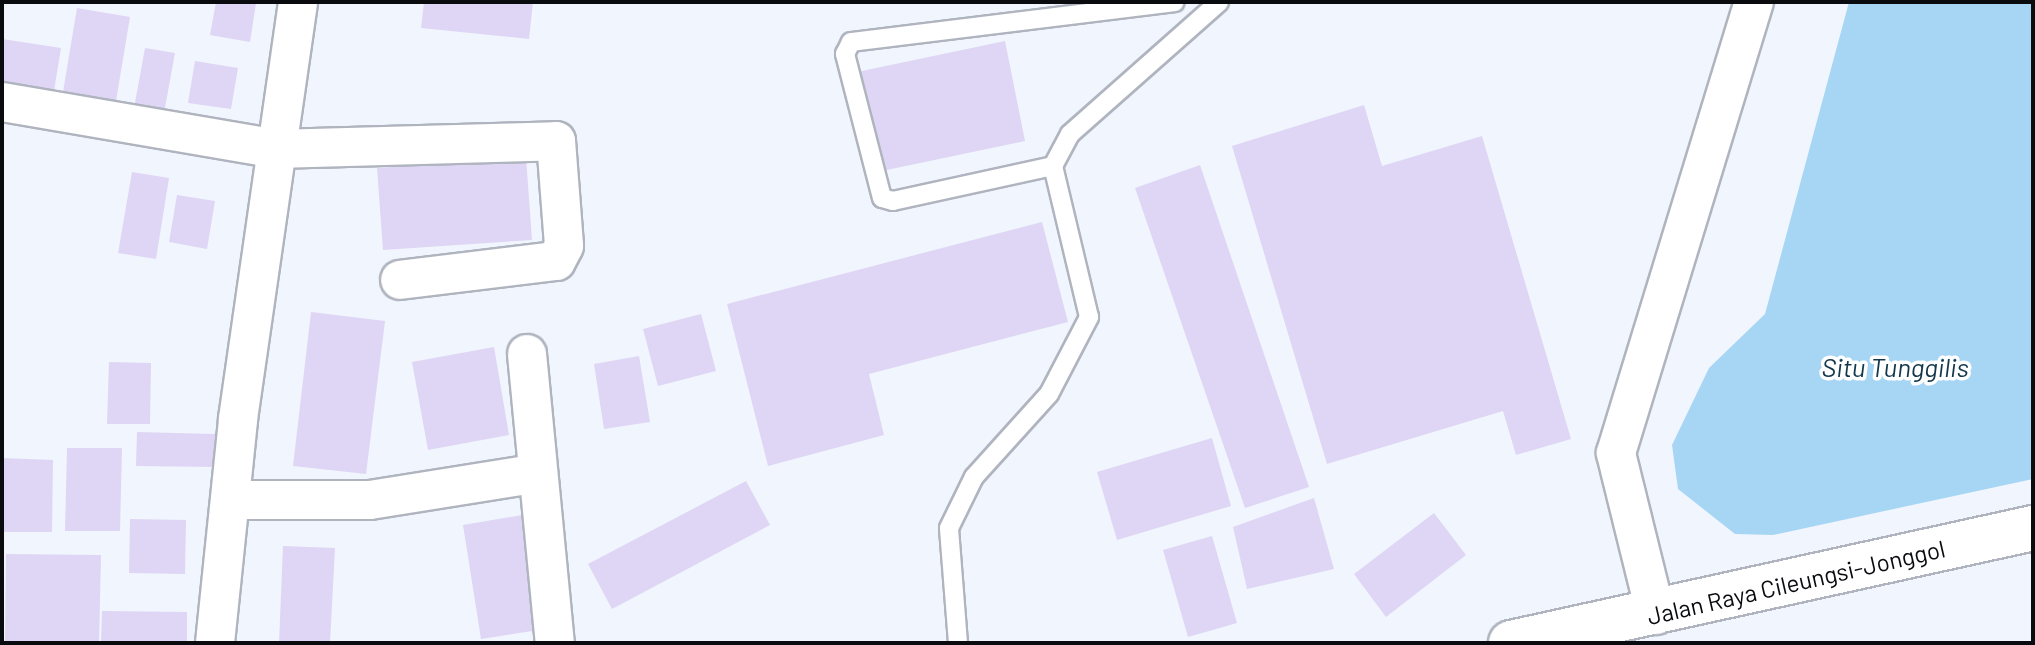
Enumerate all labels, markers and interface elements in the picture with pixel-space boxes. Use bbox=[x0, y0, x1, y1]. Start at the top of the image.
water label: Situ Tunggilis bbox=[1821, 351, 1969, 383]
street label: Jalan Raya Cileungsi-Jonggol bbox=[1644, 534, 1948, 630]

